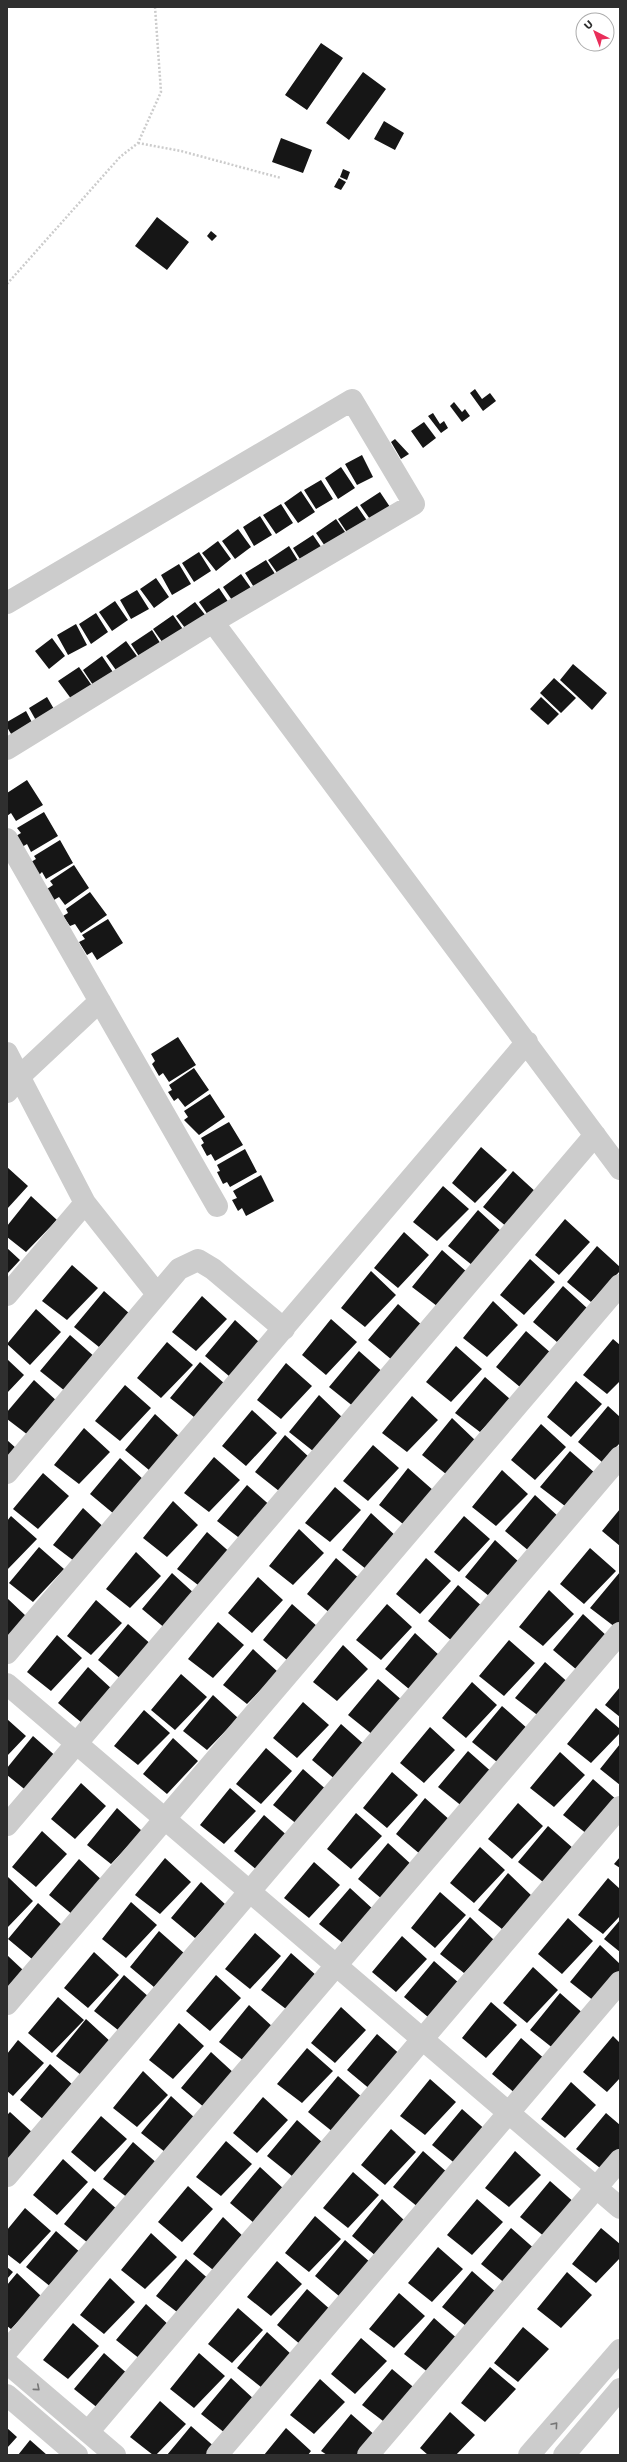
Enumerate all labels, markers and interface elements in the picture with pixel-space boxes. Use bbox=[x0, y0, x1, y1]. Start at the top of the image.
north arrow bbox=[575, 12, 615, 52]
text: U bbox=[581, 17, 596, 32]
one-way arrow bbox=[32, 2383, 39, 2390]
one-way arrow bbox=[550, 2423, 557, 2430]

